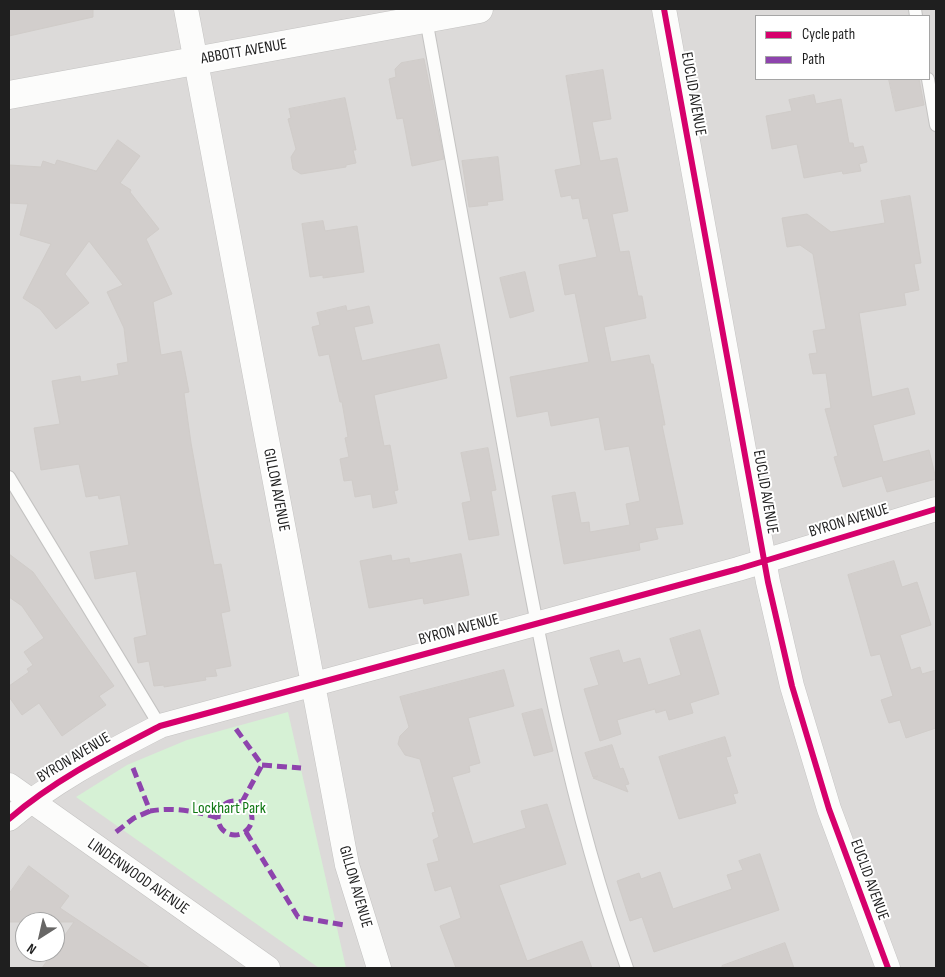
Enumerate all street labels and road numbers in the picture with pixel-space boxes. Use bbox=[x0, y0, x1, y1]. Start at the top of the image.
street label: ABBOTT AVENUE bbox=[199, 35, 289, 69]
street label: EUCLID AVENUE bbox=[676, 51, 710, 137]
street label: GILLON AVENUE bbox=[259, 447, 293, 533]
street label: EUCLID AVENUE bbox=[748, 449, 782, 535]
street label: BYRON AVENUE bbox=[807, 500, 891, 542]
street label: BYRON AVENUE bbox=[417, 610, 501, 650]
street label: BYRON AVENUE bbox=[34, 729, 114, 787]
street label: LINDENWOOD AVENUE bbox=[84, 835, 192, 919]
street label: EUCLID AVENUE bbox=[845, 837, 893, 923]
street label: GILLON AVENUE bbox=[334, 844, 376, 930]

